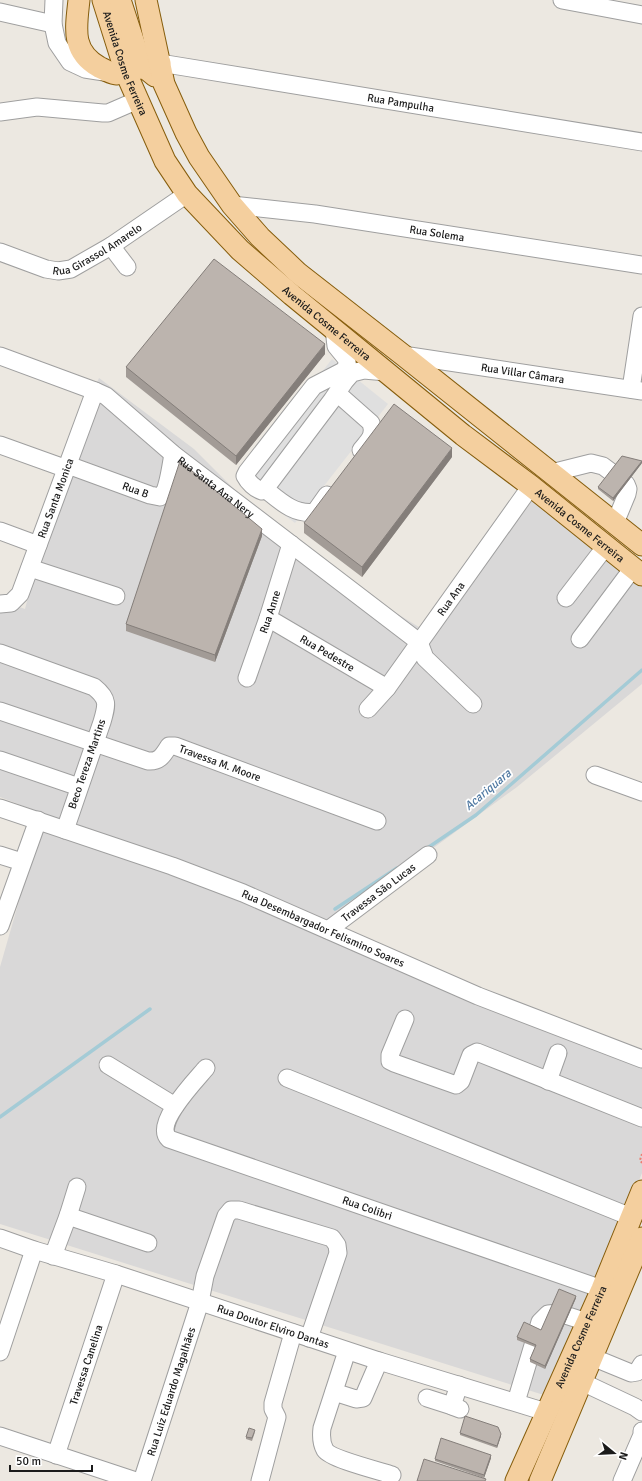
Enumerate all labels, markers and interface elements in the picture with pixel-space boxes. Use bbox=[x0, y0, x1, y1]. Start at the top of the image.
street label: Avenida Cosme Ferreira bbox=[100, 9, 151, 118]
street label: Rua Pampulha bbox=[366, 91, 436, 114]
street label: Rua Girassol Amarelo bbox=[52, 220, 144, 278]
street label: Rua Solema bbox=[409, 222, 466, 244]
street label: Avenida Cosme Ferreira bbox=[280, 283, 374, 364]
street label: Rua Villar Câmara bbox=[480, 360, 566, 386]
street label: Rua Santa Ana Nery bbox=[175, 453, 258, 521]
street label: Rua Santa Monica bbox=[35, 456, 76, 540]
street label: Rua B bbox=[121, 479, 151, 501]
street label: Avenida Cosme Ferreira bbox=[533, 486, 627, 565]
street label: Rua Ana bbox=[434, 579, 467, 618]
street label: Rua Anne bbox=[257, 589, 283, 635]
street label: Rua Pedestre bbox=[298, 632, 357, 674]
street label: Beco Tereza Martins bbox=[66, 717, 109, 811]
street label: Travessa M. Moore bbox=[177, 742, 263, 784]
water label: Acariquara bbox=[462, 766, 515, 814]
street label: Travessa São Lucas bbox=[339, 860, 418, 924]
street label: Rua Desembargador Felismino Soares bbox=[240, 887, 407, 970]
street label: Rua Colibri bbox=[341, 1193, 394, 1222]
street label: Avenida Cosme Ferreira bbox=[552, 1283, 609, 1390]
street label: Rua Doutor Elviro Dantas bbox=[215, 1301, 331, 1351]
street label: Travessa Canelina bbox=[67, 1323, 105, 1407]
street label: Rua Luiz Eduardo Magalhães bbox=[144, 1325, 198, 1458]
north arrow bbox=[594, 1433, 634, 1473]
scale bar bbox=[10, 1447, 92, 1473]
text: N bbox=[616, 1450, 630, 1462]
text: 50 m bbox=[16, 1454, 41, 1469]

